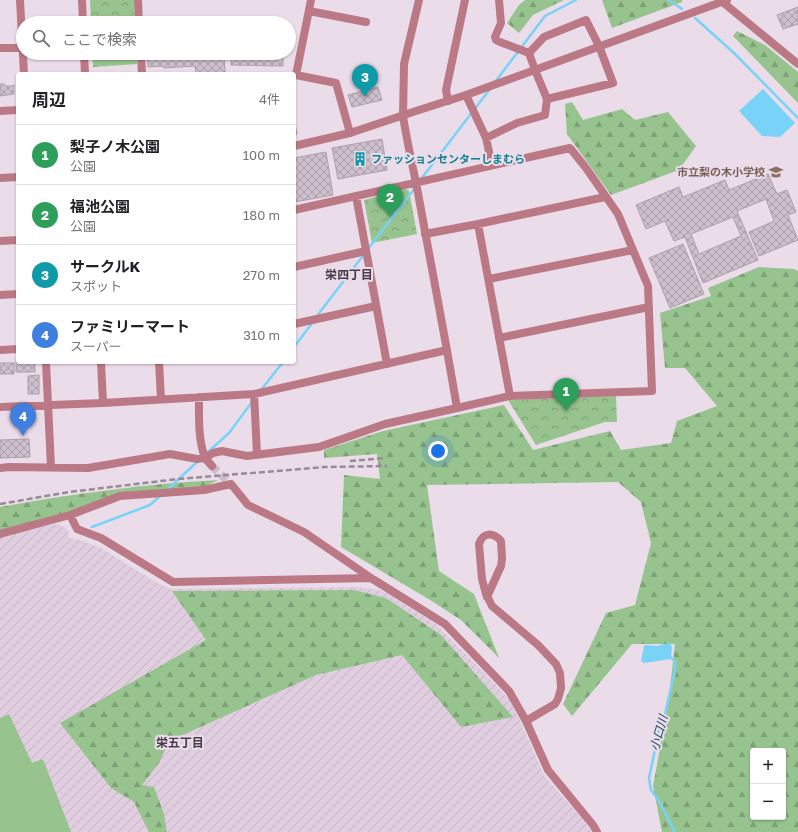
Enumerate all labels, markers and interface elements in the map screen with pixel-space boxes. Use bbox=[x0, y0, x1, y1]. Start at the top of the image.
search box bbox=[16, 16, 296, 60]
icon: search bbox=[30, 27, 52, 49]
text: ここで検索 bbox=[62, 30, 137, 48]
pin: 3 bbox=[352, 64, 378, 97]
text: 周辺 bbox=[32, 89, 66, 110]
text: 4件 bbox=[259, 91, 280, 107]
text: 梨子ノ木公園 bbox=[70, 137, 160, 155]
text: 1 bbox=[42, 147, 48, 163]
text: 100 m bbox=[243, 147, 280, 163]
building icon: ファッションセンターしまむら bbox=[352, 151, 368, 167]
place label: ファッションセンターしまむら bbox=[371, 152, 525, 165]
text: 公園 bbox=[70, 158, 96, 174]
school or university icon: 市立梨の木小学校 bbox=[768, 164, 784, 180]
place label: 市立梨の木小学校 bbox=[677, 165, 765, 178]
pin: 2 bbox=[377, 184, 403, 217]
text: 福池公園 bbox=[70, 197, 130, 215]
text: 2 bbox=[41, 207, 49, 223]
text: 180 m bbox=[243, 207, 280, 223]
text: 公園 bbox=[70, 218, 96, 234]
text: サークルK bbox=[70, 257, 140, 275]
text: 3 bbox=[41, 267, 49, 283]
text: 270 m bbox=[243, 267, 280, 283]
district label: 栄四丁目 bbox=[325, 267, 373, 282]
text: スポット bbox=[70, 278, 122, 294]
text: ファミリーマート bbox=[70, 317, 190, 335]
text: 4 bbox=[41, 327, 49, 343]
text: 310 m bbox=[243, 327, 280, 343]
text: スーパー bbox=[70, 338, 122, 354]
pin: 1 bbox=[553, 378, 579, 411]
pin: 4 bbox=[10, 403, 36, 436]
your location bbox=[428, 441, 448, 461]
water label: 小口川 bbox=[646, 712, 671, 752]
district label: 栄五丁目 bbox=[156, 735, 204, 750]
map controls bbox=[750, 748, 786, 820]
button: + bbox=[750, 748, 786, 784]
button: − bbox=[750, 784, 786, 820]

